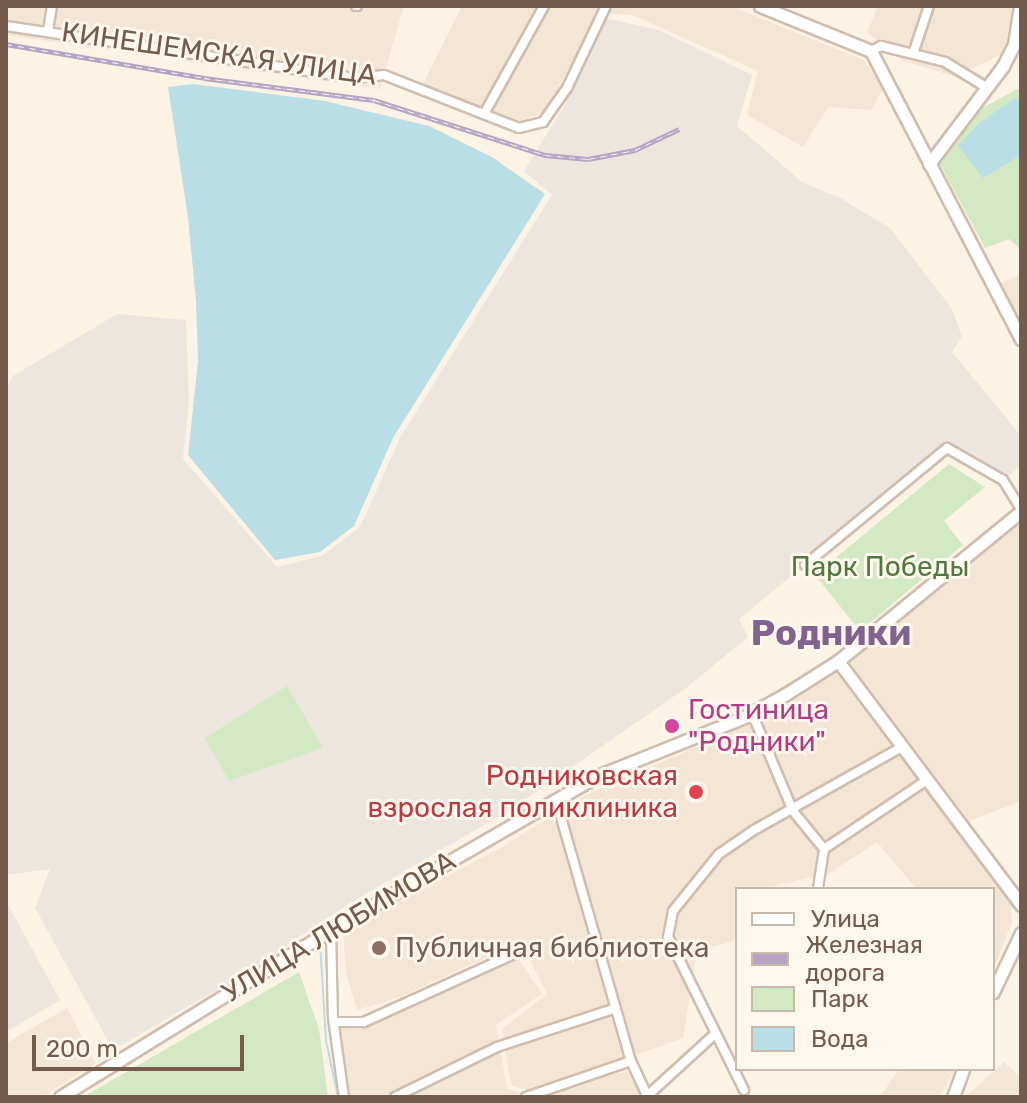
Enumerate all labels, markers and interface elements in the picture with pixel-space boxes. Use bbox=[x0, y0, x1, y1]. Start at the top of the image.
street label: КИНЕШЕМСКАЯ УЛИЦА bbox=[59, 15, 379, 93]
park label: Парк Победы bbox=[791, 550, 969, 584]
district label: Родники bbox=[751, 611, 911, 655]
place label: Гостиница "Родники" bbox=[688, 693, 829, 759]
marker: Гостиница "Родники" bbox=[663, 717, 681, 735]
place label: Родниковская взрослая поликлиника bbox=[367, 759, 678, 825]
marker: Родниковская взрослая поликлиника bbox=[685, 781, 707, 803]
street label: УЛИЦА ЛЮБИМОВА bbox=[216, 844, 462, 1010]
legend bbox=[735, 887, 995, 1071]
text: Улица bbox=[811, 905, 880, 933]
place label: Публичная библиотека bbox=[395, 931, 709, 965]
text: Железная дорога bbox=[805, 931, 923, 987]
marker: Публичная библиотека bbox=[370, 939, 388, 957]
text: Парк bbox=[811, 985, 869, 1013]
scale bar bbox=[36, 1019, 248, 1069]
text: Вода bbox=[811, 1025, 868, 1053]
text: 200 m bbox=[46, 1035, 118, 1063]

